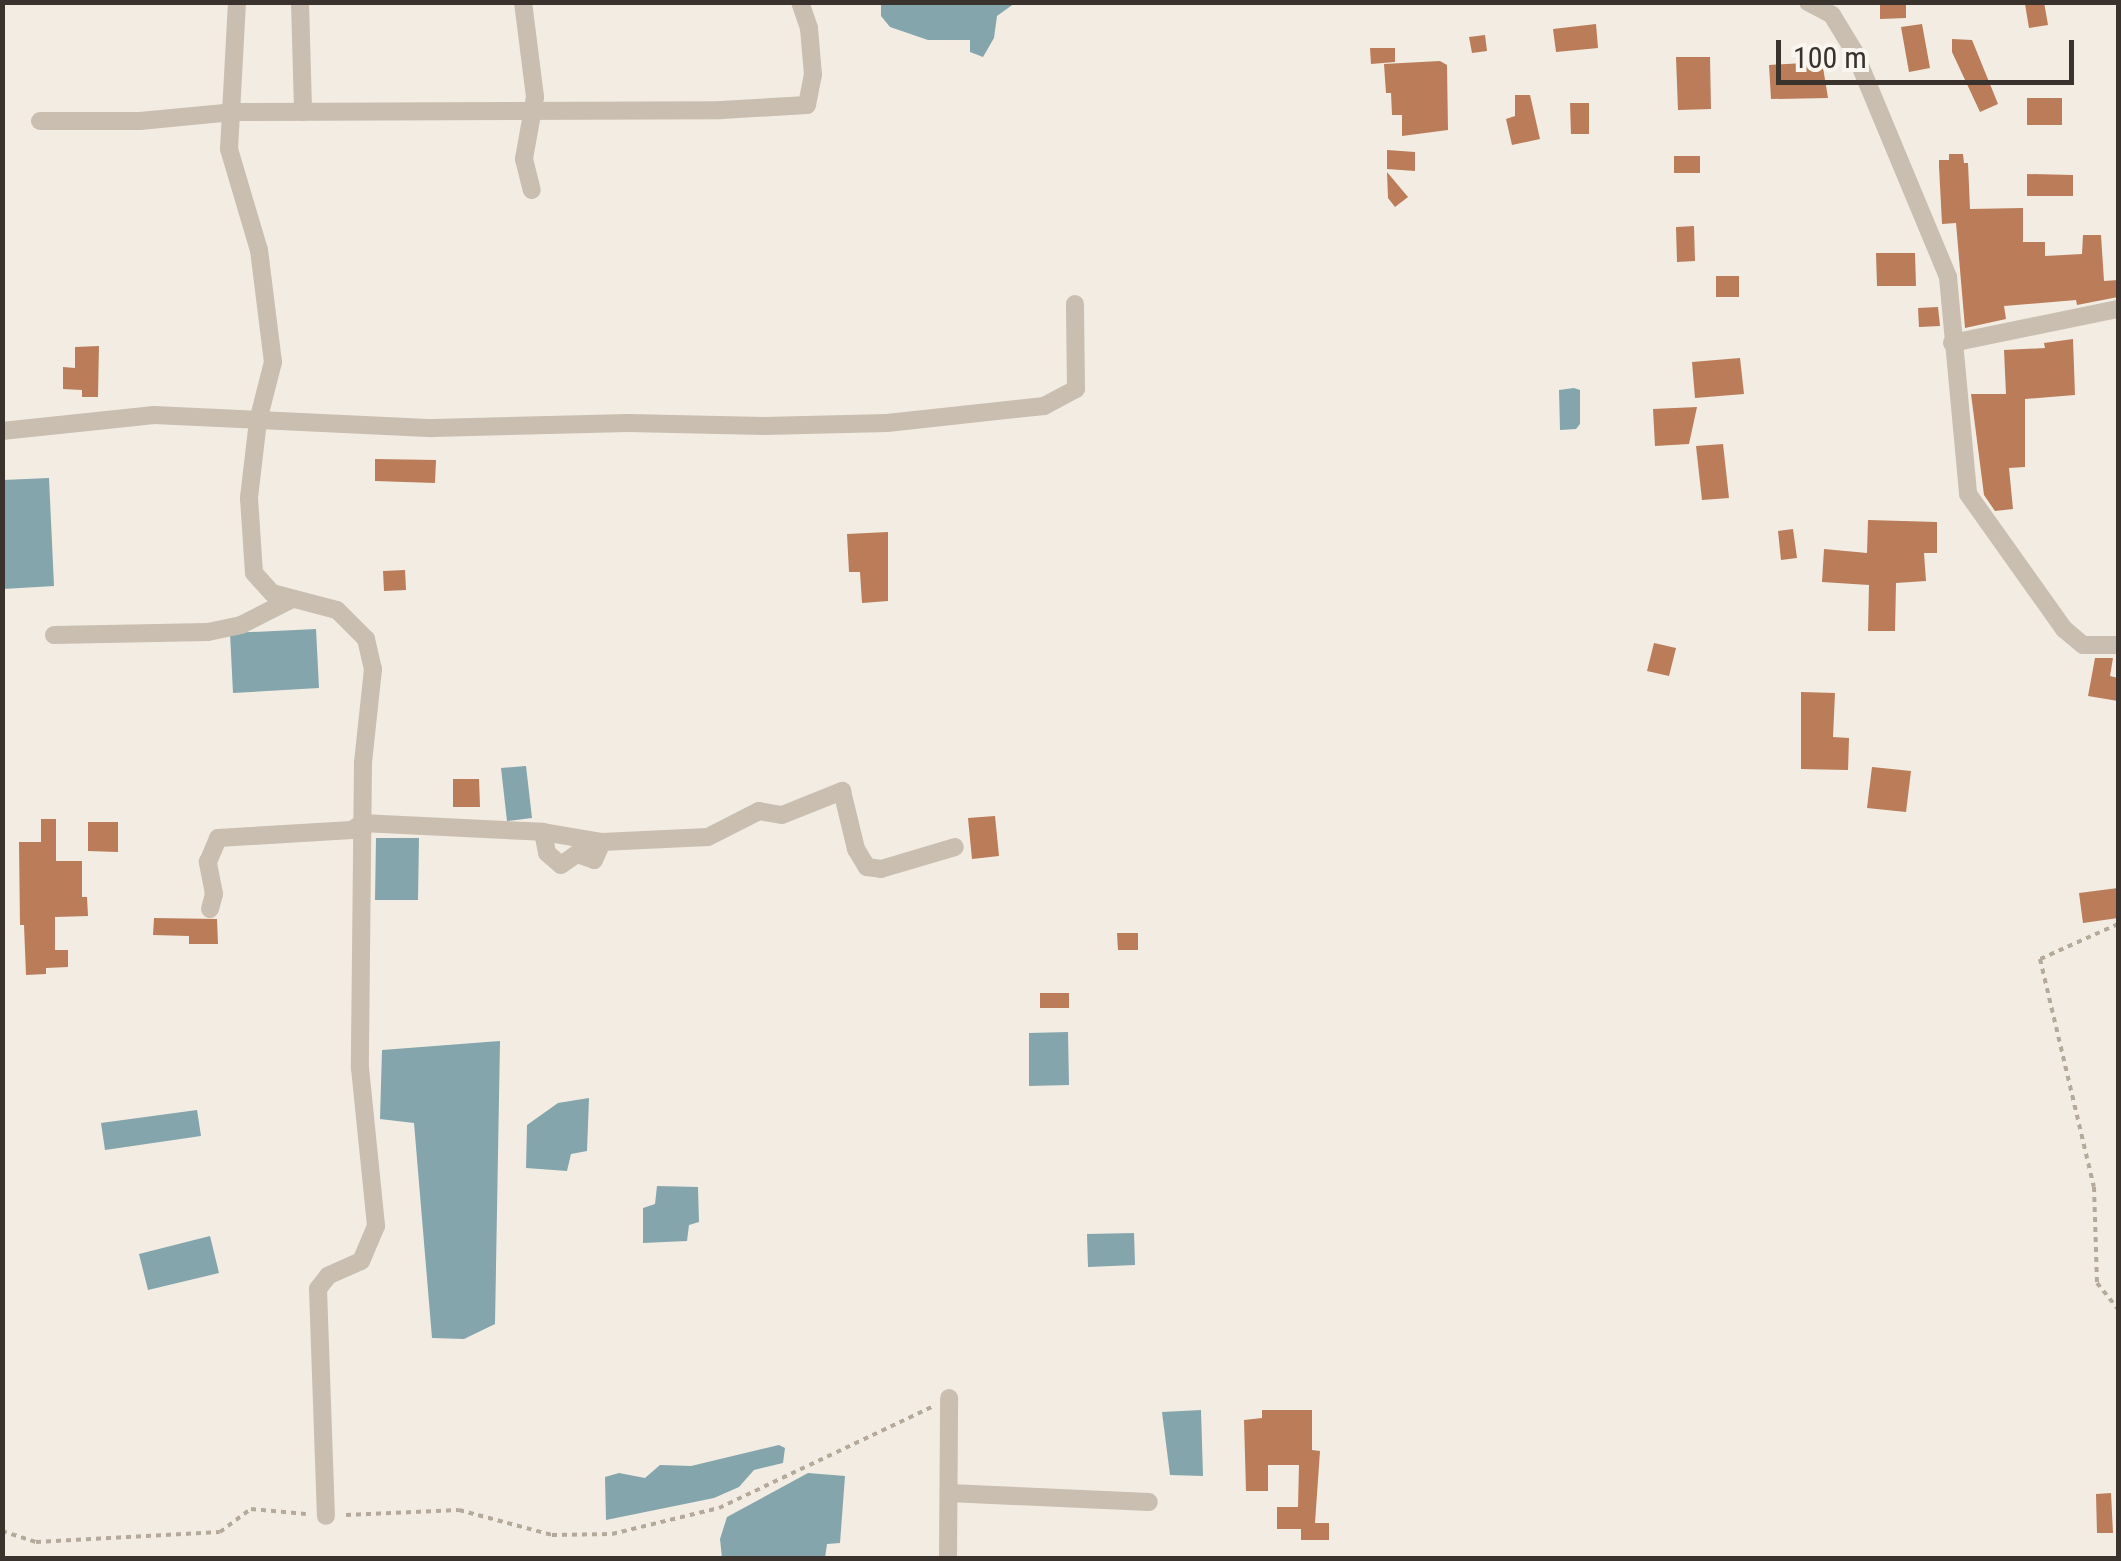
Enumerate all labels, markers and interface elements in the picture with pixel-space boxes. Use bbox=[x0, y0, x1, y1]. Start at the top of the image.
scale bar bbox=[1781, 20, 2078, 82]
text: 100 m bbox=[1793, 40, 1867, 75]

